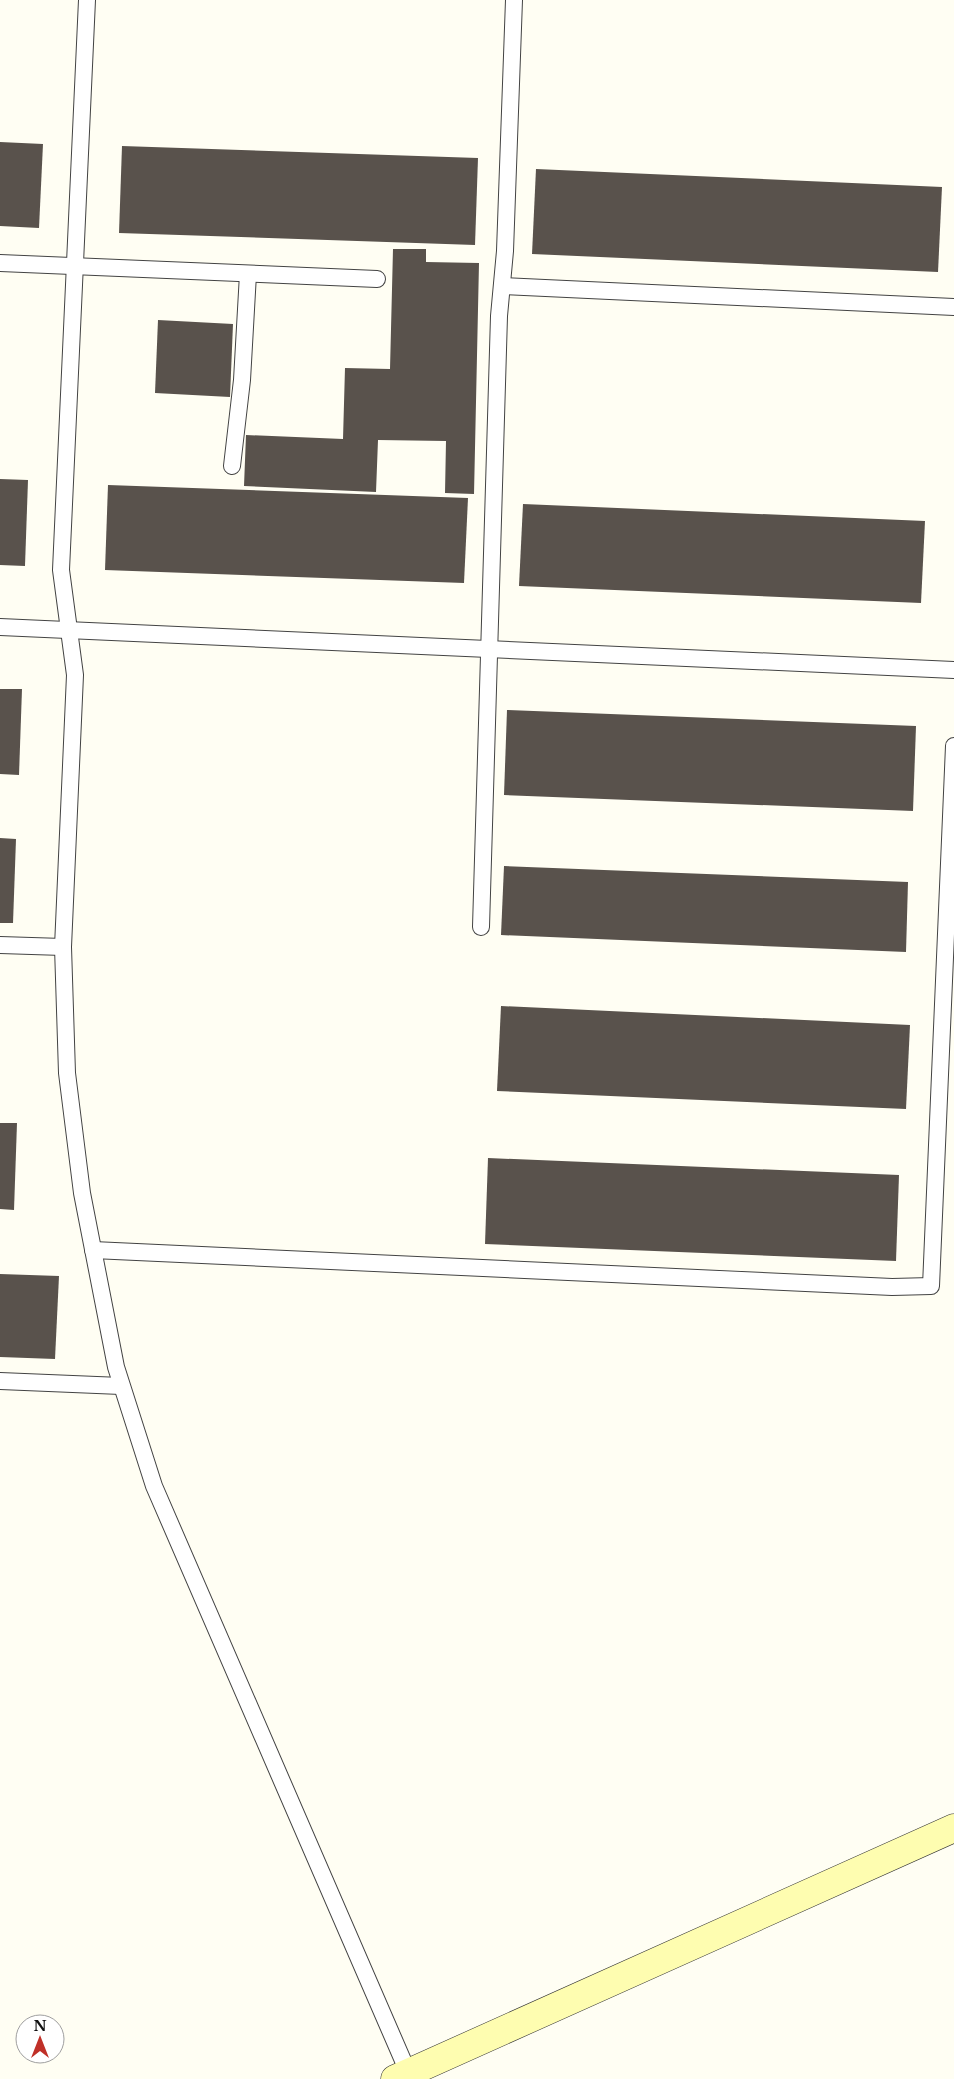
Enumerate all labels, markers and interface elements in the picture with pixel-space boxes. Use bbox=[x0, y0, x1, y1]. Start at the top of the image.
north arrow bbox=[15, 2014, 65, 2064]
text: N bbox=[33, 2017, 47, 2035]

